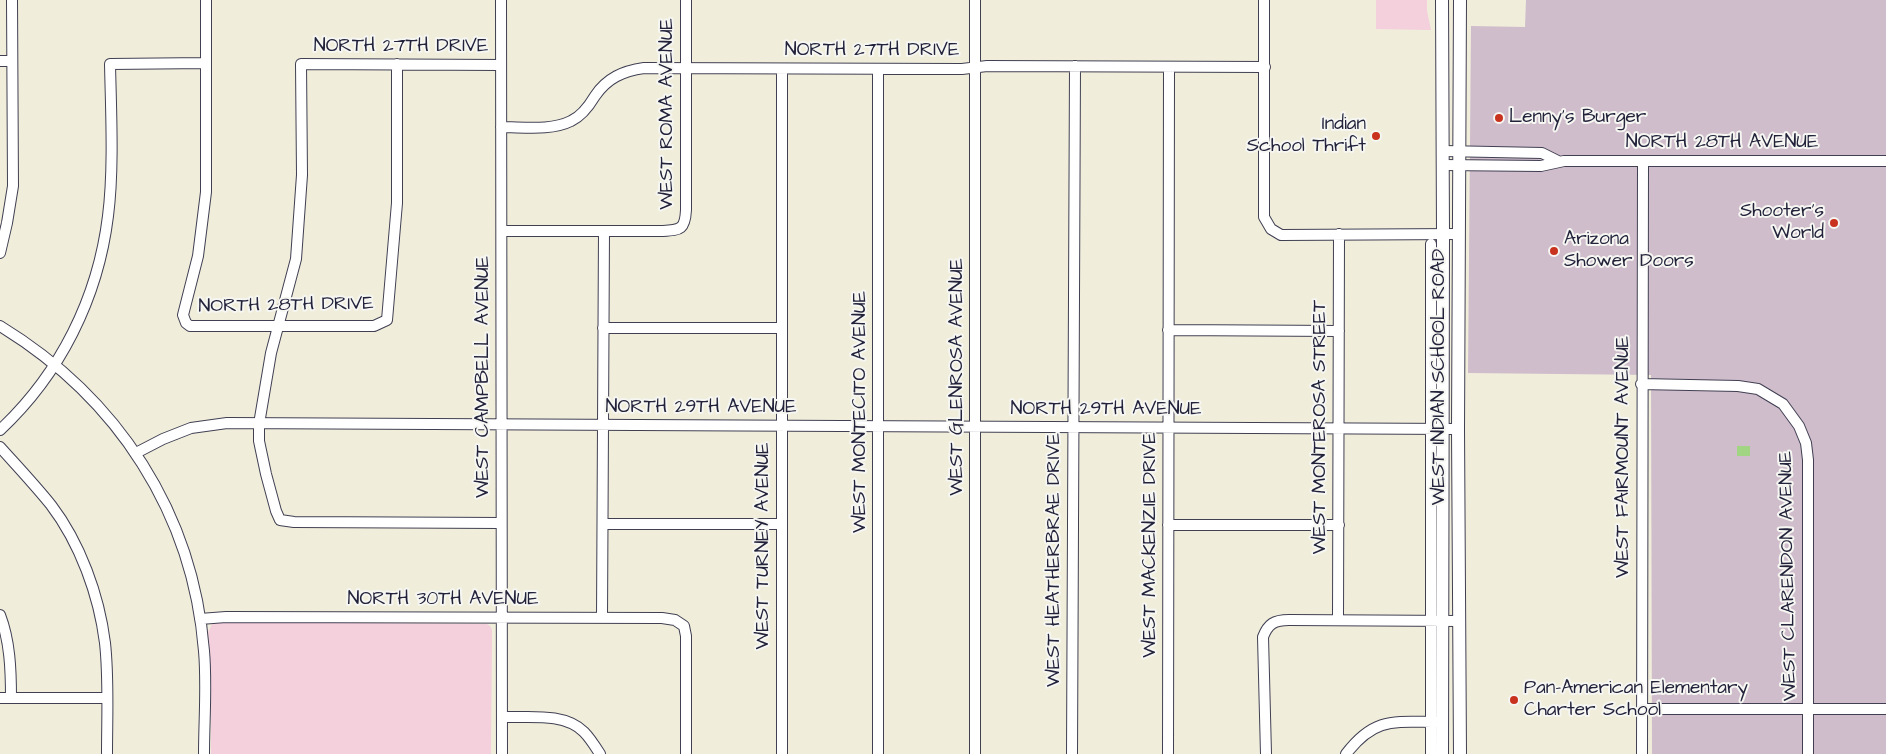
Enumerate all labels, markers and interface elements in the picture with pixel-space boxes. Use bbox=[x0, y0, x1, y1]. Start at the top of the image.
street label: WEST ROMA AVENUE bbox=[657, 18, 679, 210]
street label: NORTH 27TH DRIVE bbox=[314, 36, 488, 58]
street label: NORTH 27TH DRIVE bbox=[785, 40, 959, 62]
place label: Lenny's Burger bbox=[1509, 107, 1646, 129]
marker: Lenny's Burger bbox=[1493, 112, 1505, 124]
place label: Indian School Thrift bbox=[1247, 114, 1366, 158]
marker: Indian School Thrift bbox=[1370, 130, 1382, 142]
street label: NORTH 28TH AVENUE bbox=[1626, 132, 1818, 154]
place label: Shooter's World bbox=[1740, 201, 1824, 245]
marker: Shooter's World bbox=[1828, 217, 1840, 229]
place label: Arizona Shower Doors bbox=[1564, 229, 1694, 273]
marker: Arizona Shower Doors bbox=[1548, 245, 1560, 257]
street label: WEST INDIAN SCHOOL ROAD bbox=[1429, 249, 1451, 505]
street label: WEST CAMPBELL AVENUE bbox=[473, 256, 495, 498]
street label: WEST GLENROSA AVENUE bbox=[947, 258, 969, 496]
street label: WEST MONTECITO AVENUE bbox=[850, 291, 872, 533]
street label: NORTH 28TH DRIVE bbox=[198, 293, 374, 319]
street label: WEST MONTEROSA STREET bbox=[1310, 300, 1332, 554]
street label: WEST FAIRMOUNT AVENUE bbox=[1613, 336, 1635, 578]
street label: NORTH 29TH AVENUE bbox=[606, 397, 796, 419]
street label: NORTH 29TH AVENUE bbox=[1011, 399, 1201, 421]
street label: WEST MACKENZIE DRIVE bbox=[1140, 432, 1162, 658]
street label: WEST HEATHERBRAE DRIVE bbox=[1044, 433, 1066, 687]
street label: WEST TURNEY AVENUE bbox=[753, 443, 775, 649]
street label: WEST CLARENDON AVENUE bbox=[1775, 451, 1803, 701]
street label: NORTH 30TH AVENUE bbox=[348, 589, 538, 611]
place label: Pan-American Elementary Charter School bbox=[1524, 678, 1748, 722]
marker: Pan-American Elementary Charter School bbox=[1508, 694, 1520, 706]

